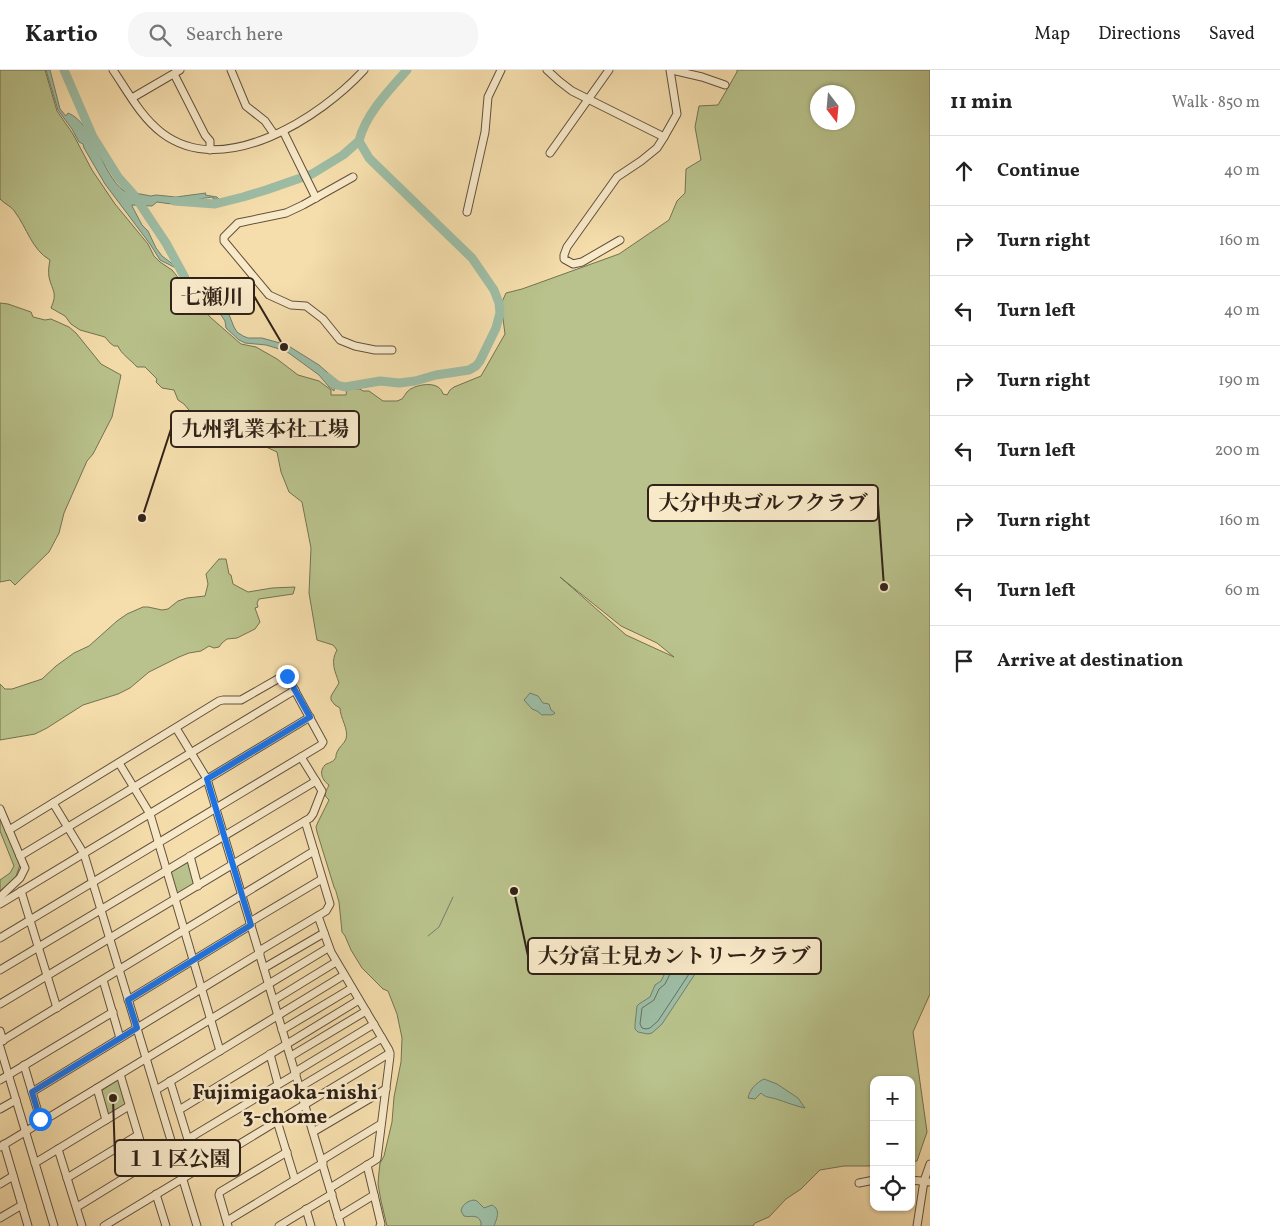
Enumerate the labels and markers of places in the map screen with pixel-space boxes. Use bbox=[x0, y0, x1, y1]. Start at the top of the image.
callout: 七瀬川 bbox=[171, 278, 254, 314]
callout: 九州乳業本社工場 bbox=[171, 411, 359, 447]
callout: 大分中央ゴルフクラブ bbox=[648, 485, 878, 521]
callout: 大分富士見カントリークラブ bbox=[528, 938, 821, 974]
callout: １１区公園 bbox=[115, 1140, 240, 1176]

